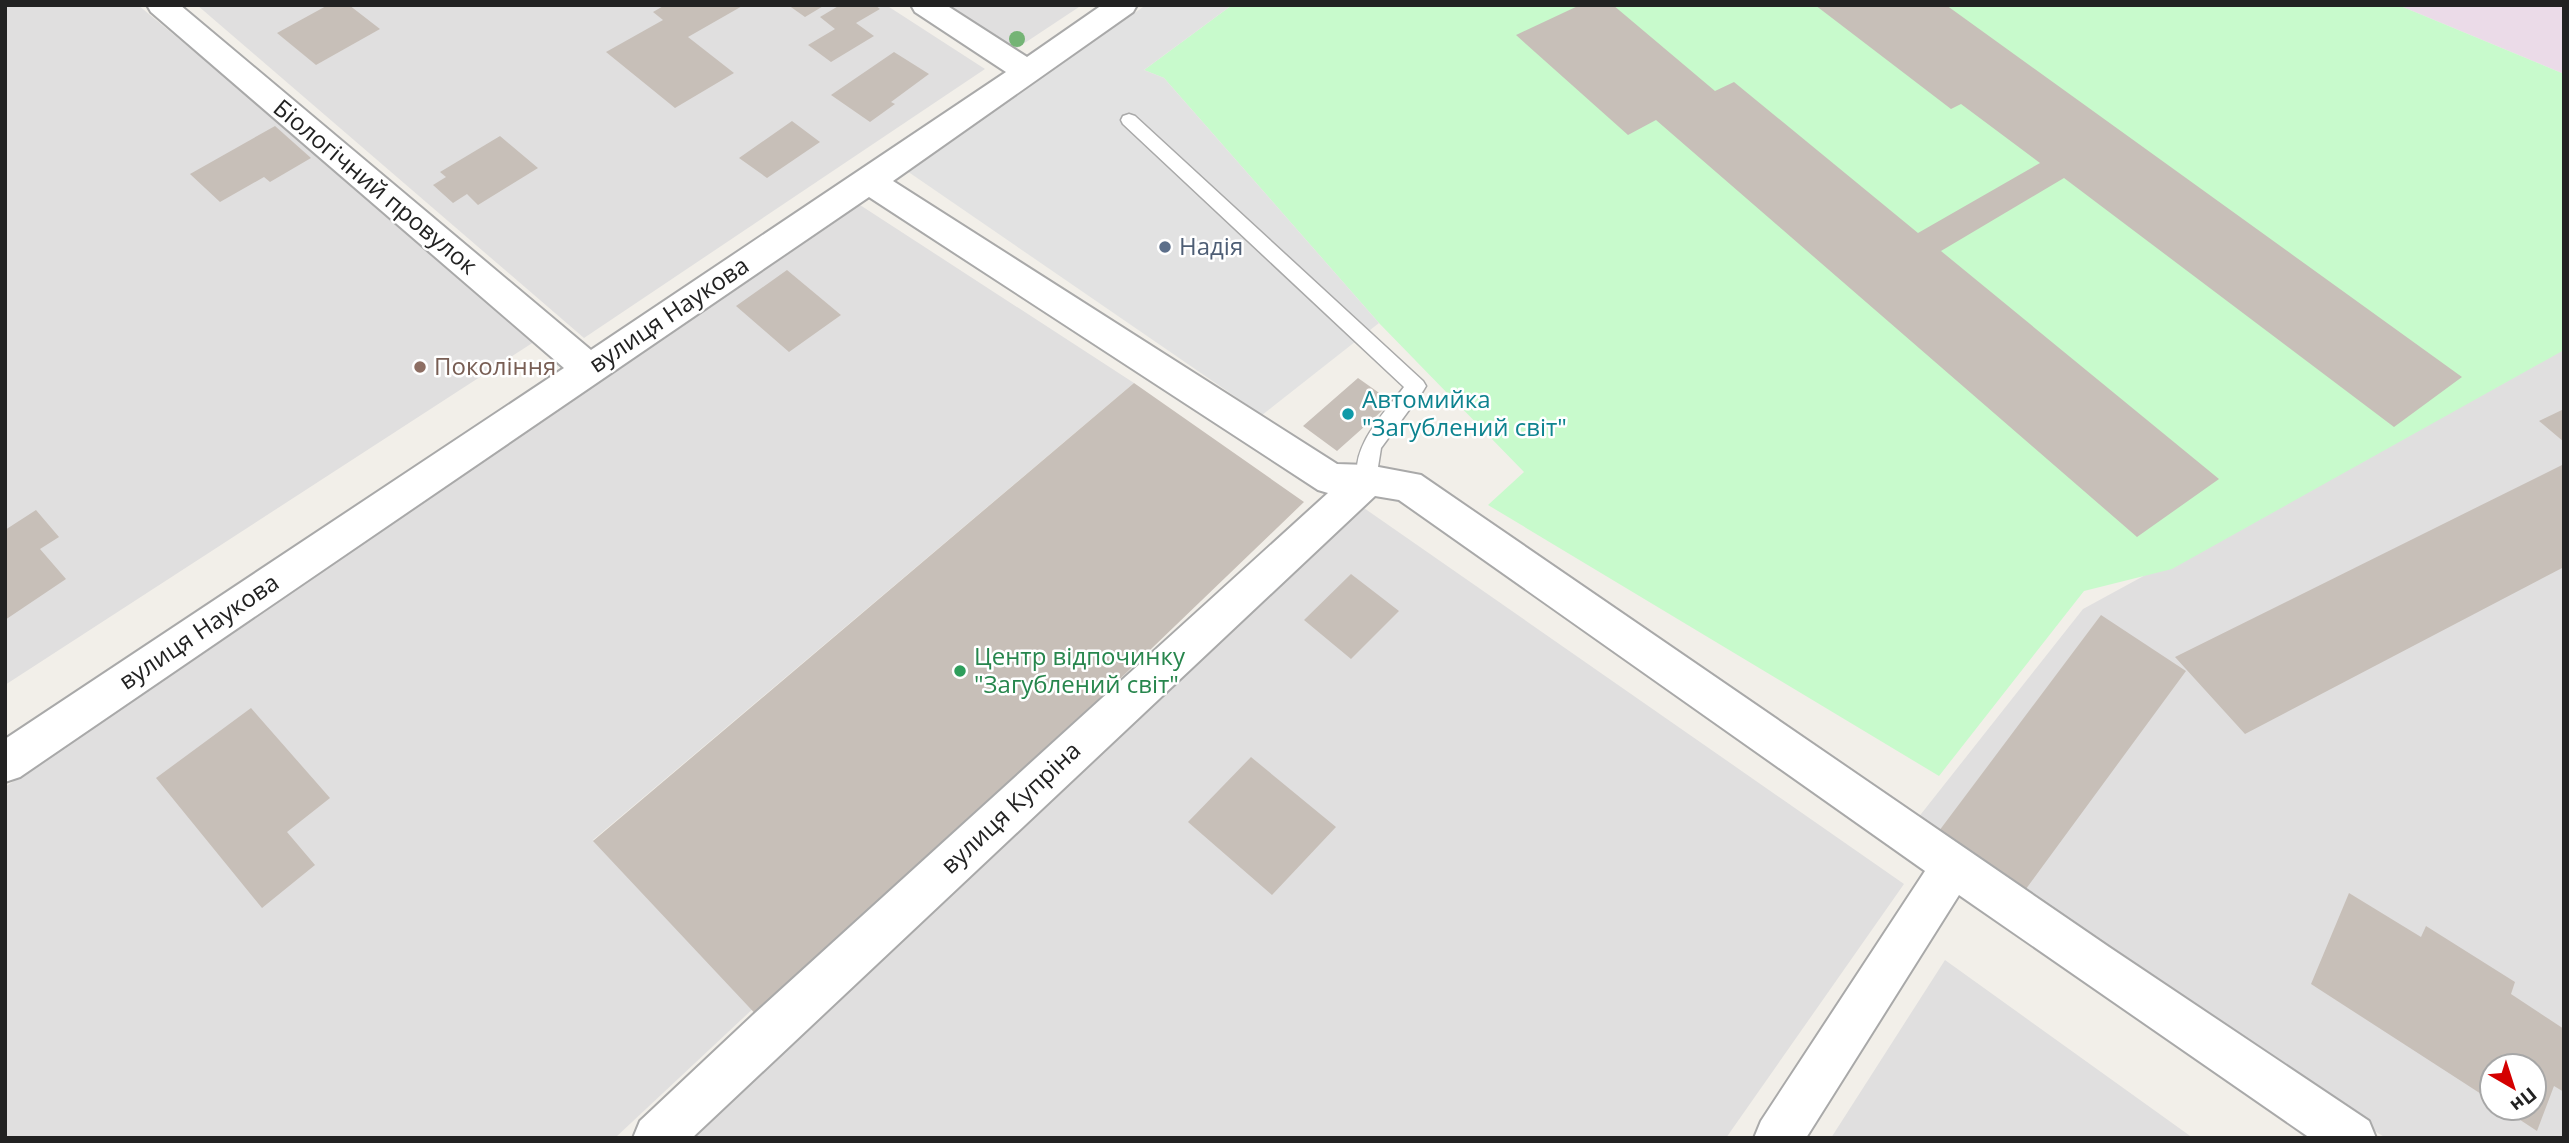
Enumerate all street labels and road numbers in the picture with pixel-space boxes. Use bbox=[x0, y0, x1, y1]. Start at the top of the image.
street label: Біологічний провулок bbox=[267, 91, 485, 281]
street label: вулиця Наукова bbox=[582, 248, 755, 380]
street label: вулиця Наукова bbox=[112, 565, 285, 697]
street label: вулиця Купріна bbox=[933, 733, 1087, 880]

